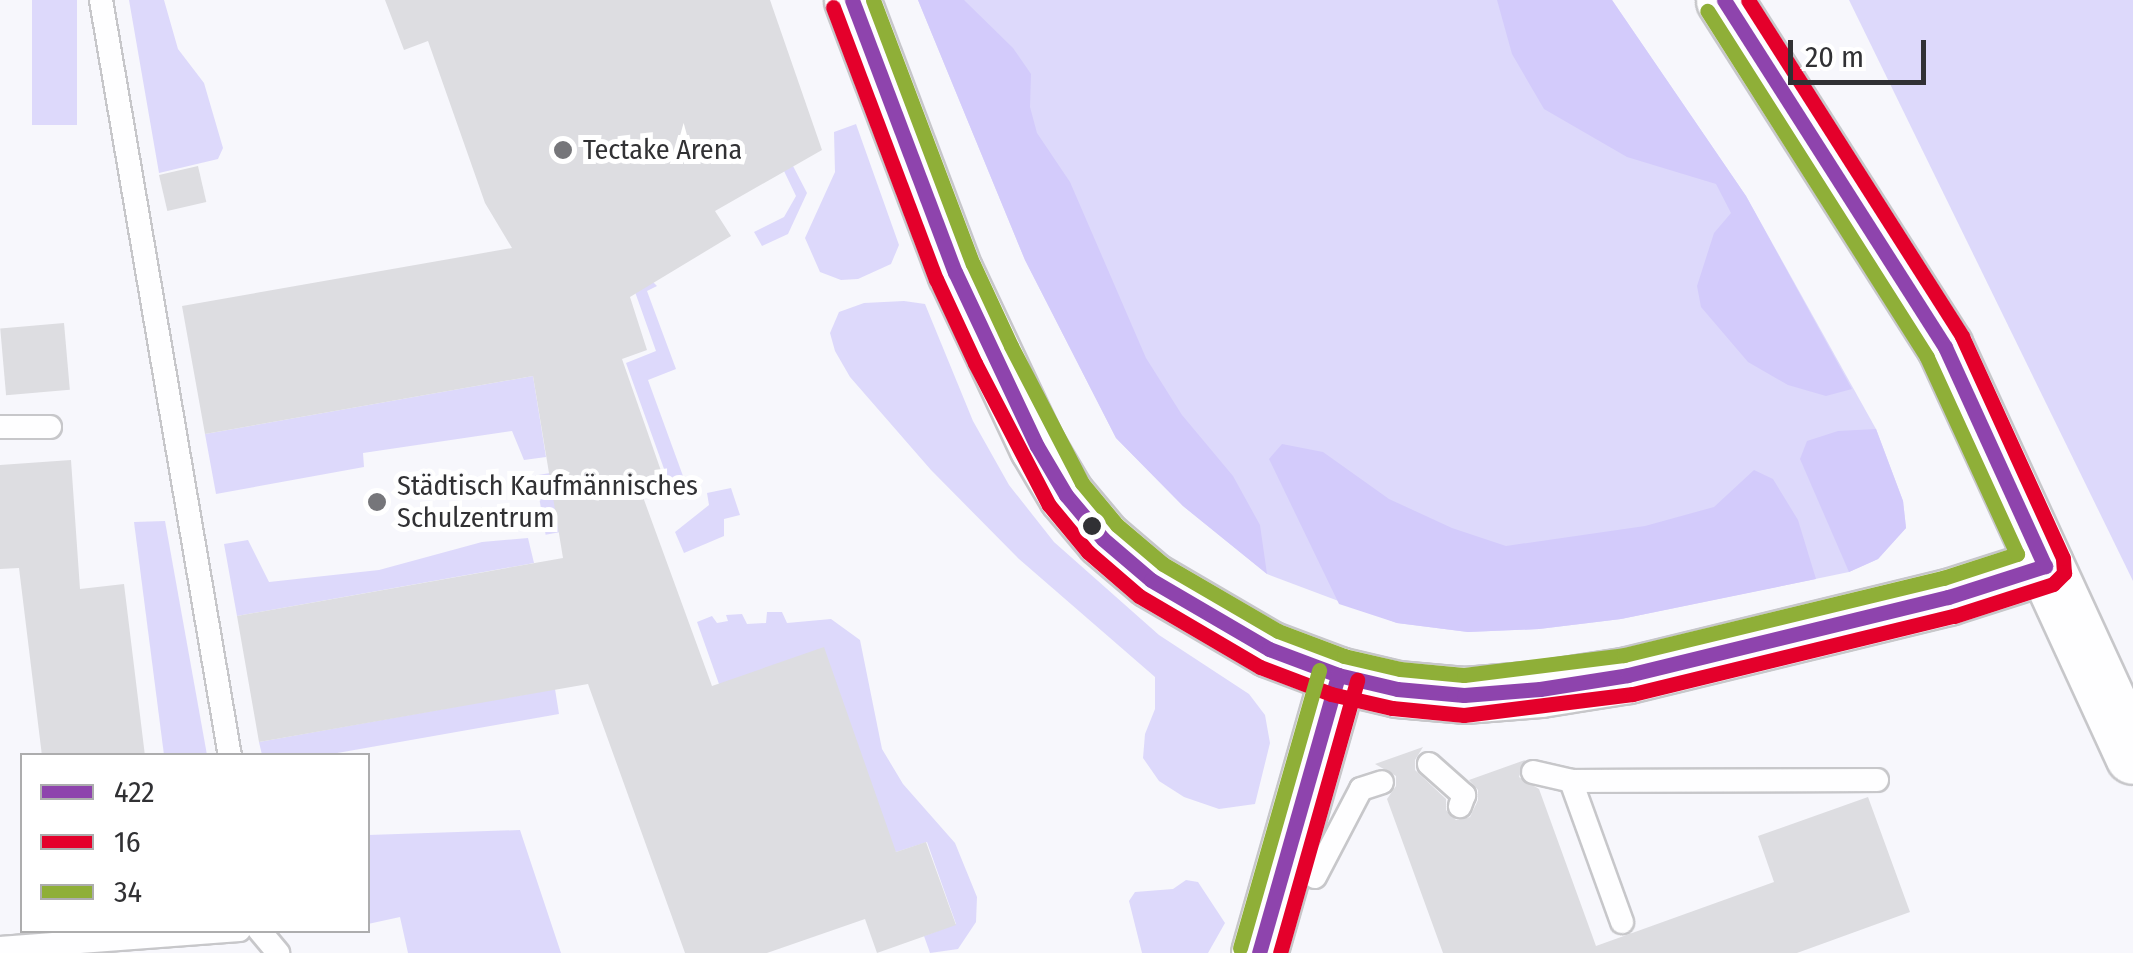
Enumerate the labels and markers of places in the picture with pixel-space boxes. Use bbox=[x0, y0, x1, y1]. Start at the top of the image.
place label: Tectake Arena bbox=[583, 133, 742, 167]
marker: Tectake Arena bbox=[552, 139, 574, 161]
place label: Städtisch Kaufmännisches Schulzentrum bbox=[397, 469, 698, 535]
marker: Städtisch Kaufmännisches Schulzentrum bbox=[366, 491, 388, 513]
unlabelled marker bbox=[1082, 516, 1102, 536]

